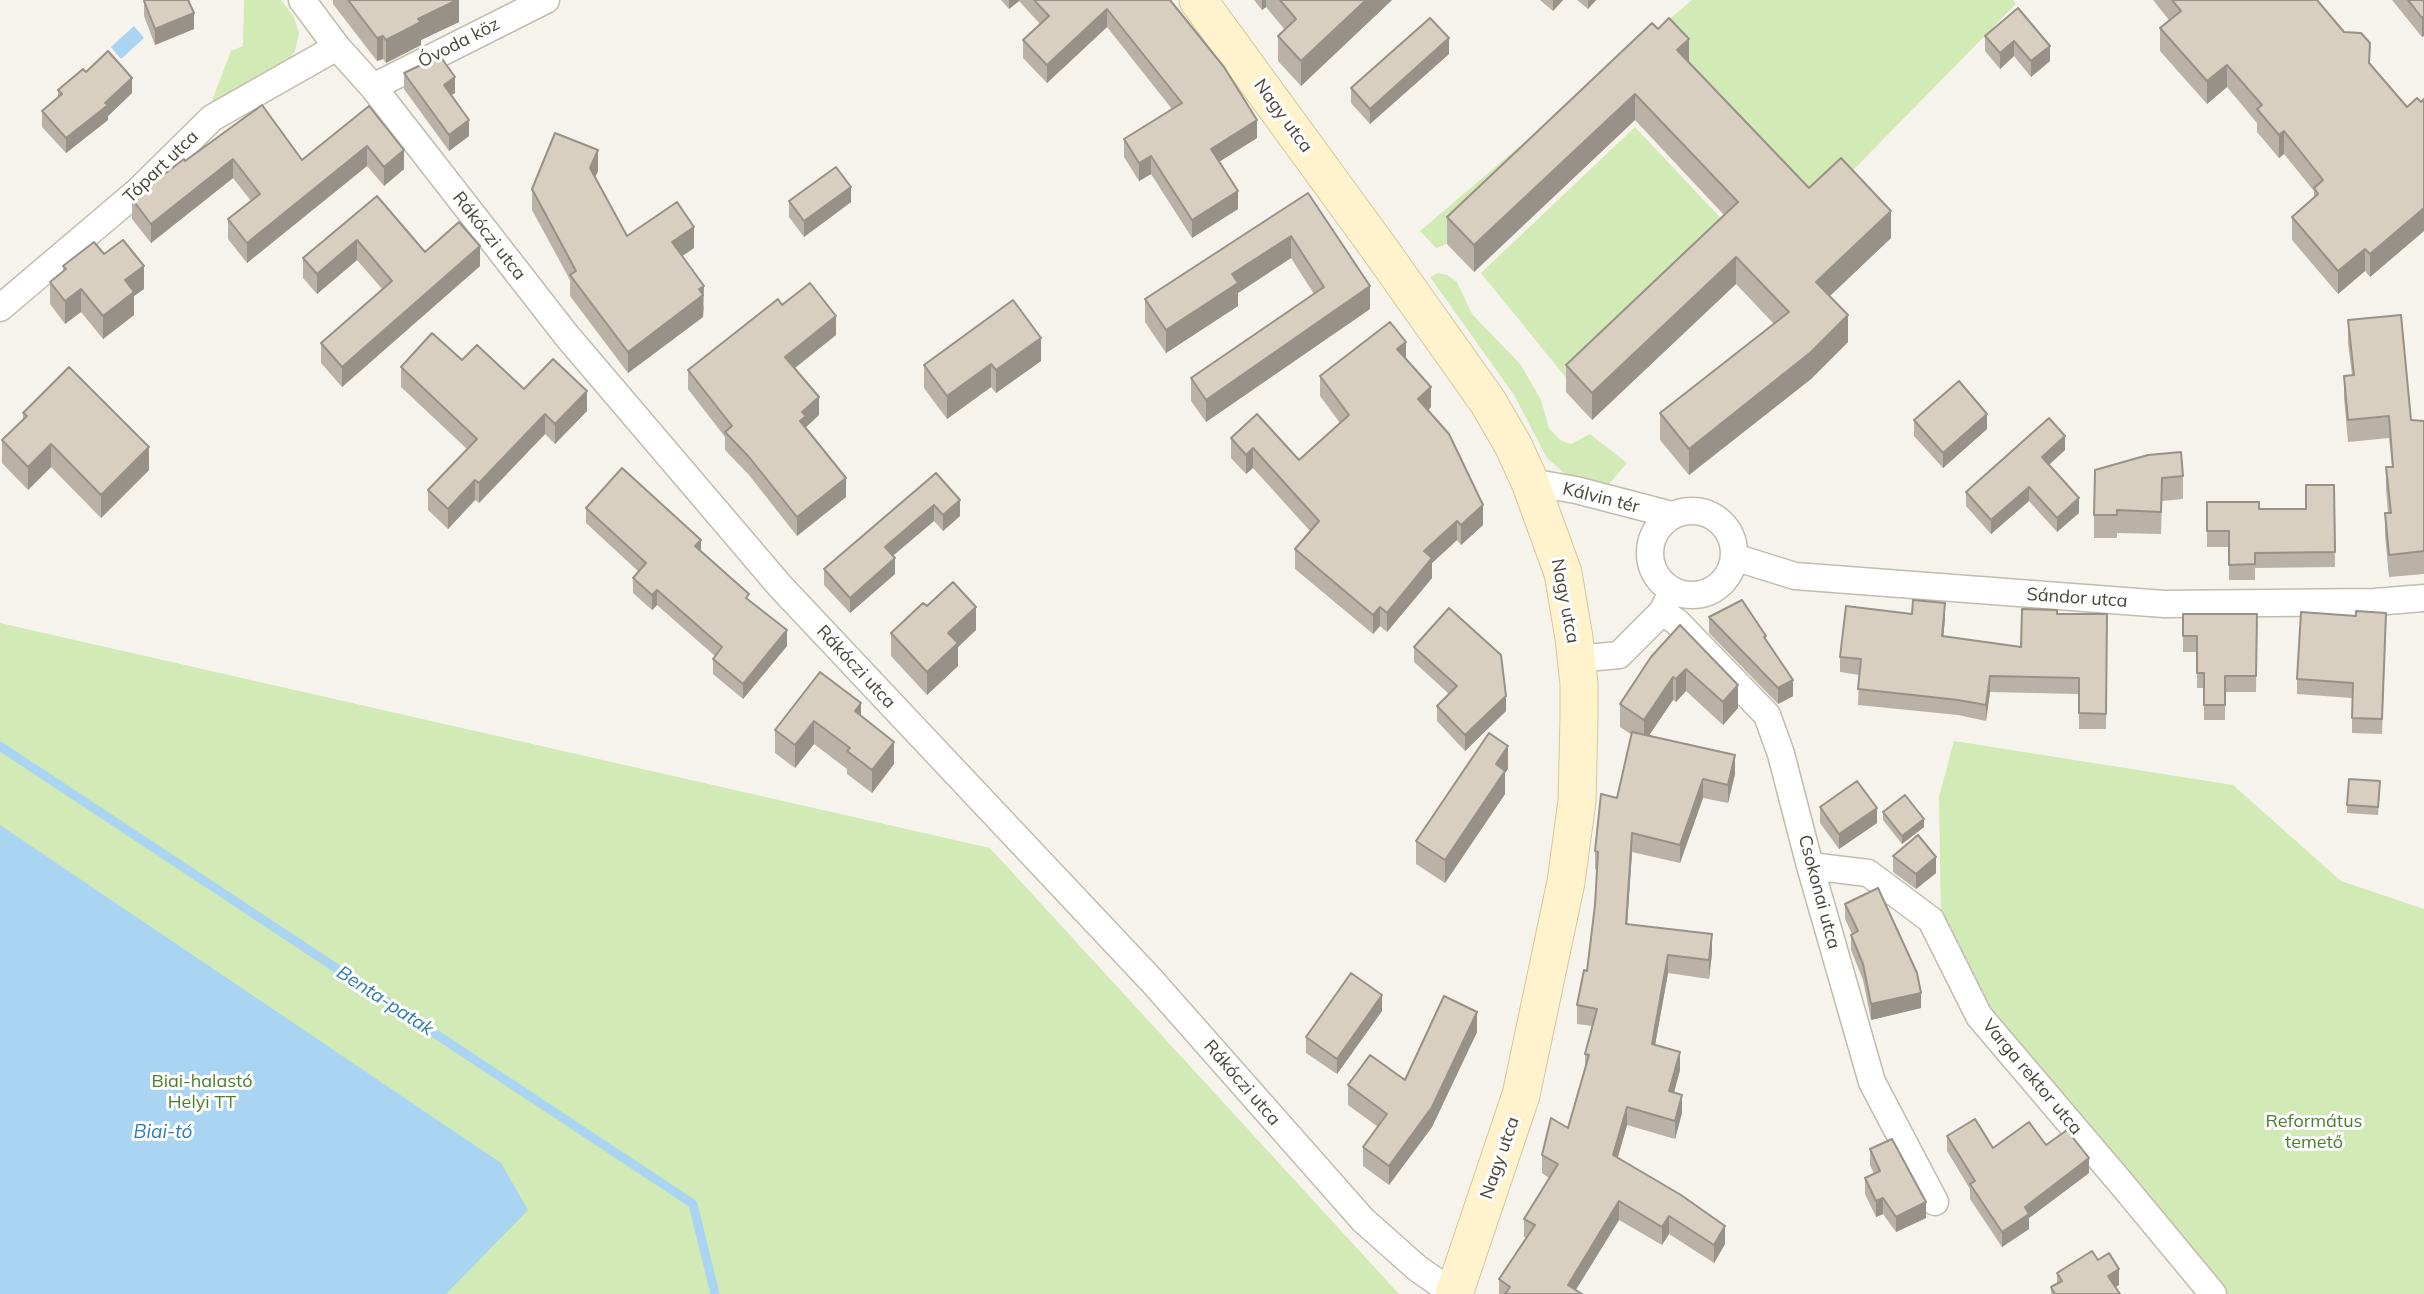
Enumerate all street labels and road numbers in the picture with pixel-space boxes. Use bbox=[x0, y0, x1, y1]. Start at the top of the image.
street label: Óvoda köz bbox=[415, 13, 503, 73]
street label: Nagy utca bbox=[1249, 75, 1317, 157]
street label: Tópart utca bbox=[119, 126, 203, 208]
street label: Rákóczi utca bbox=[448, 188, 530, 284]
street label: Kálvin tér bbox=[1560, 478, 1642, 518]
street label: Nagy utca bbox=[1546, 557, 1584, 645]
street label: Sándor utca bbox=[2026, 584, 2128, 612]
street label: Rákóczi utca bbox=[812, 621, 900, 713]
street label: Csokonai utca bbox=[1793, 833, 1845, 951]
street label: Varga rektor utca bbox=[1977, 1015, 2087, 1139]
street label: Rákóczi utca bbox=[1199, 1036, 1285, 1130]
street label: Nagy utca bbox=[1476, 1114, 1524, 1202]

